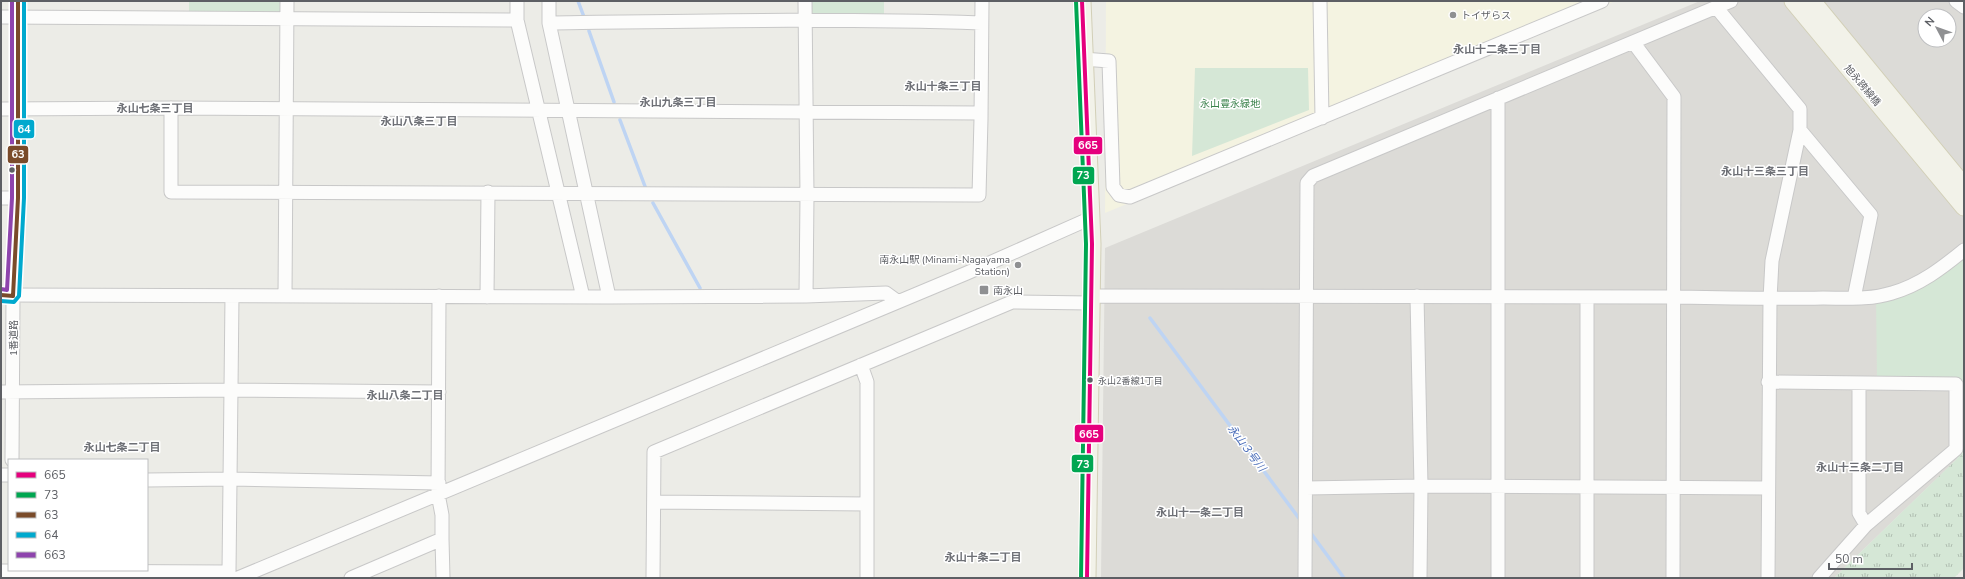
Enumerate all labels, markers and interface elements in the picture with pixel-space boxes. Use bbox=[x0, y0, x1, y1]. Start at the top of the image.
north arrow bbox=[1917, 8, 1957, 48]
place label: トイザらス bbox=[1461, 9, 1511, 23]
marker: トイザらス bbox=[1448, 10, 1458, 20]
text: N bbox=[1921, 14, 1938, 30]
district label: 永山十二条三丁目 bbox=[1453, 42, 1541, 57]
street label: 旭永跨線橋 bbox=[1841, 62, 1884, 109]
district label: 永山十条三丁目 bbox=[905, 79, 982, 94]
district label: 永山九条三丁目 bbox=[640, 95, 717, 110]
park label: 永山豊永緑地 bbox=[1200, 97, 1261, 111]
district label: 永山七条三丁目 bbox=[117, 101, 194, 116]
district label: 永山八条三丁目 bbox=[381, 114, 458, 129]
line badge: 64 bbox=[13, 119, 35, 139]
text: 64 bbox=[17, 122, 31, 137]
line badge: 665 bbox=[1073, 136, 1103, 155]
text: 665 bbox=[1078, 138, 1098, 153]
line badge: 63 bbox=[7, 145, 29, 164]
text: 63 bbox=[11, 147, 25, 162]
district label: 永山十三条三丁目 bbox=[1721, 164, 1809, 179]
unlabelled marker bbox=[7, 165, 17, 175]
line badge: 73 bbox=[1072, 166, 1095, 185]
text: 73 bbox=[1076, 168, 1090, 183]
place label: 南永山駅 (Minami-Nagayama Station) bbox=[879, 253, 1010, 279]
marker: 南永山駅 (Minami-Nagayama Station) bbox=[1013, 260, 1023, 270]
marker: 南永山 bbox=[978, 284, 990, 296]
place label: 南永山 bbox=[993, 284, 1023, 298]
street label: 1番道路 bbox=[7, 320, 21, 356]
marker: 永山2番線1丁目 bbox=[1085, 375, 1095, 385]
place label: 永山2番線1丁目 bbox=[1098, 375, 1163, 387]
district label: 永山八条二丁目 bbox=[367, 388, 444, 403]
water label: 永山３号川 bbox=[1224, 422, 1270, 476]
line badge: 665 bbox=[1074, 424, 1104, 443]
text: 665 bbox=[1079, 427, 1099, 442]
district label: 永山七条二丁目 bbox=[84, 440, 161, 455]
line badge: 73 bbox=[1071, 454, 1094, 473]
text: 73 bbox=[1076, 457, 1090, 472]
legend bbox=[8, 459, 148, 571]
district label: 永山十三条二丁目 bbox=[1816, 460, 1904, 475]
text: 665 bbox=[44, 467, 66, 483]
text: 73 bbox=[44, 487, 58, 503]
district label: 永山十一条二丁目 bbox=[1156, 505, 1244, 520]
text: 63 bbox=[44, 507, 58, 523]
text: 64 bbox=[44, 527, 58, 543]
scale bar bbox=[1829, 545, 1912, 571]
text: 663 bbox=[44, 547, 66, 563]
district label: 永山十条二丁目 bbox=[945, 550, 1022, 565]
text: 50 m bbox=[1835, 551, 1863, 567]

